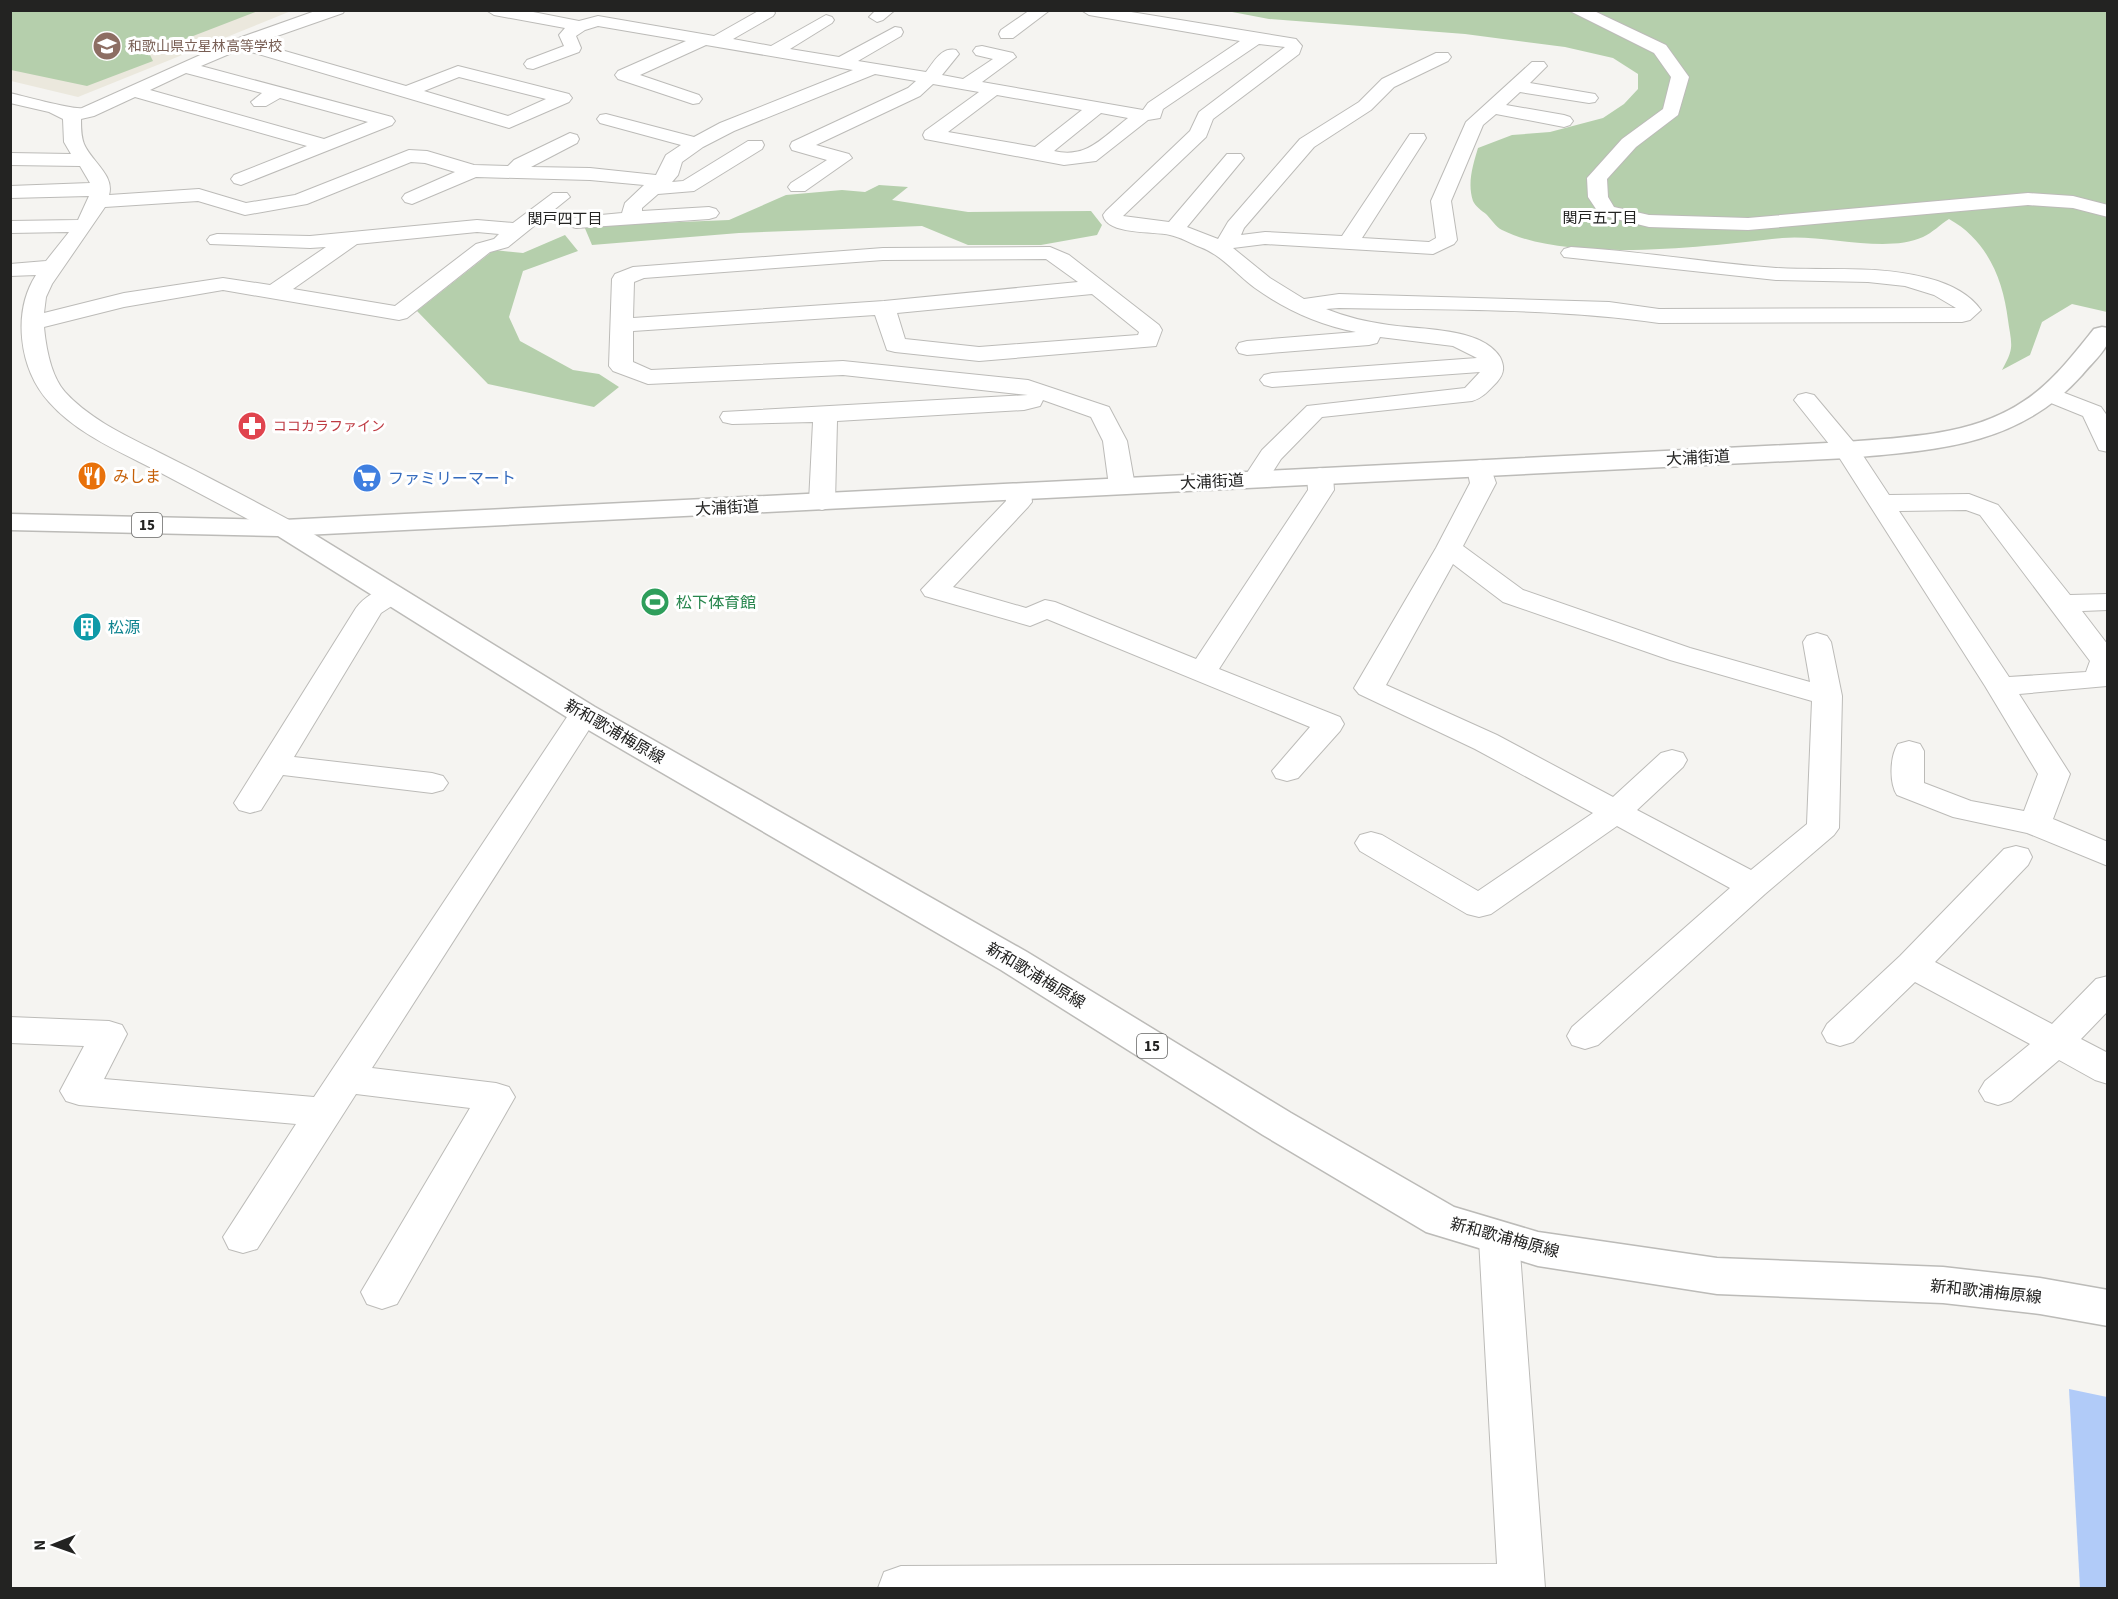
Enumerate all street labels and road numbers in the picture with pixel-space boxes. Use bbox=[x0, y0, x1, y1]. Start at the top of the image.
street label: 大浦街道 bbox=[1666, 445, 1731, 471]
street label: 大浦街道 bbox=[1180, 469, 1245, 495]
street label: 大浦街道 bbox=[695, 495, 760, 521]
road number: 15 bbox=[132, 513, 162, 537]
street label: 新和歌浦梅原線 bbox=[560, 694, 669, 769]
street label: 新和歌浦梅原線 bbox=[982, 938, 1089, 1014]
road number: 15 bbox=[1137, 1034, 1167, 1058]
street label: 新和歌浦梅原線 bbox=[1448, 1213, 1562, 1263]
street label: 新和歌浦梅原線 bbox=[1929, 1275, 2043, 1309]

